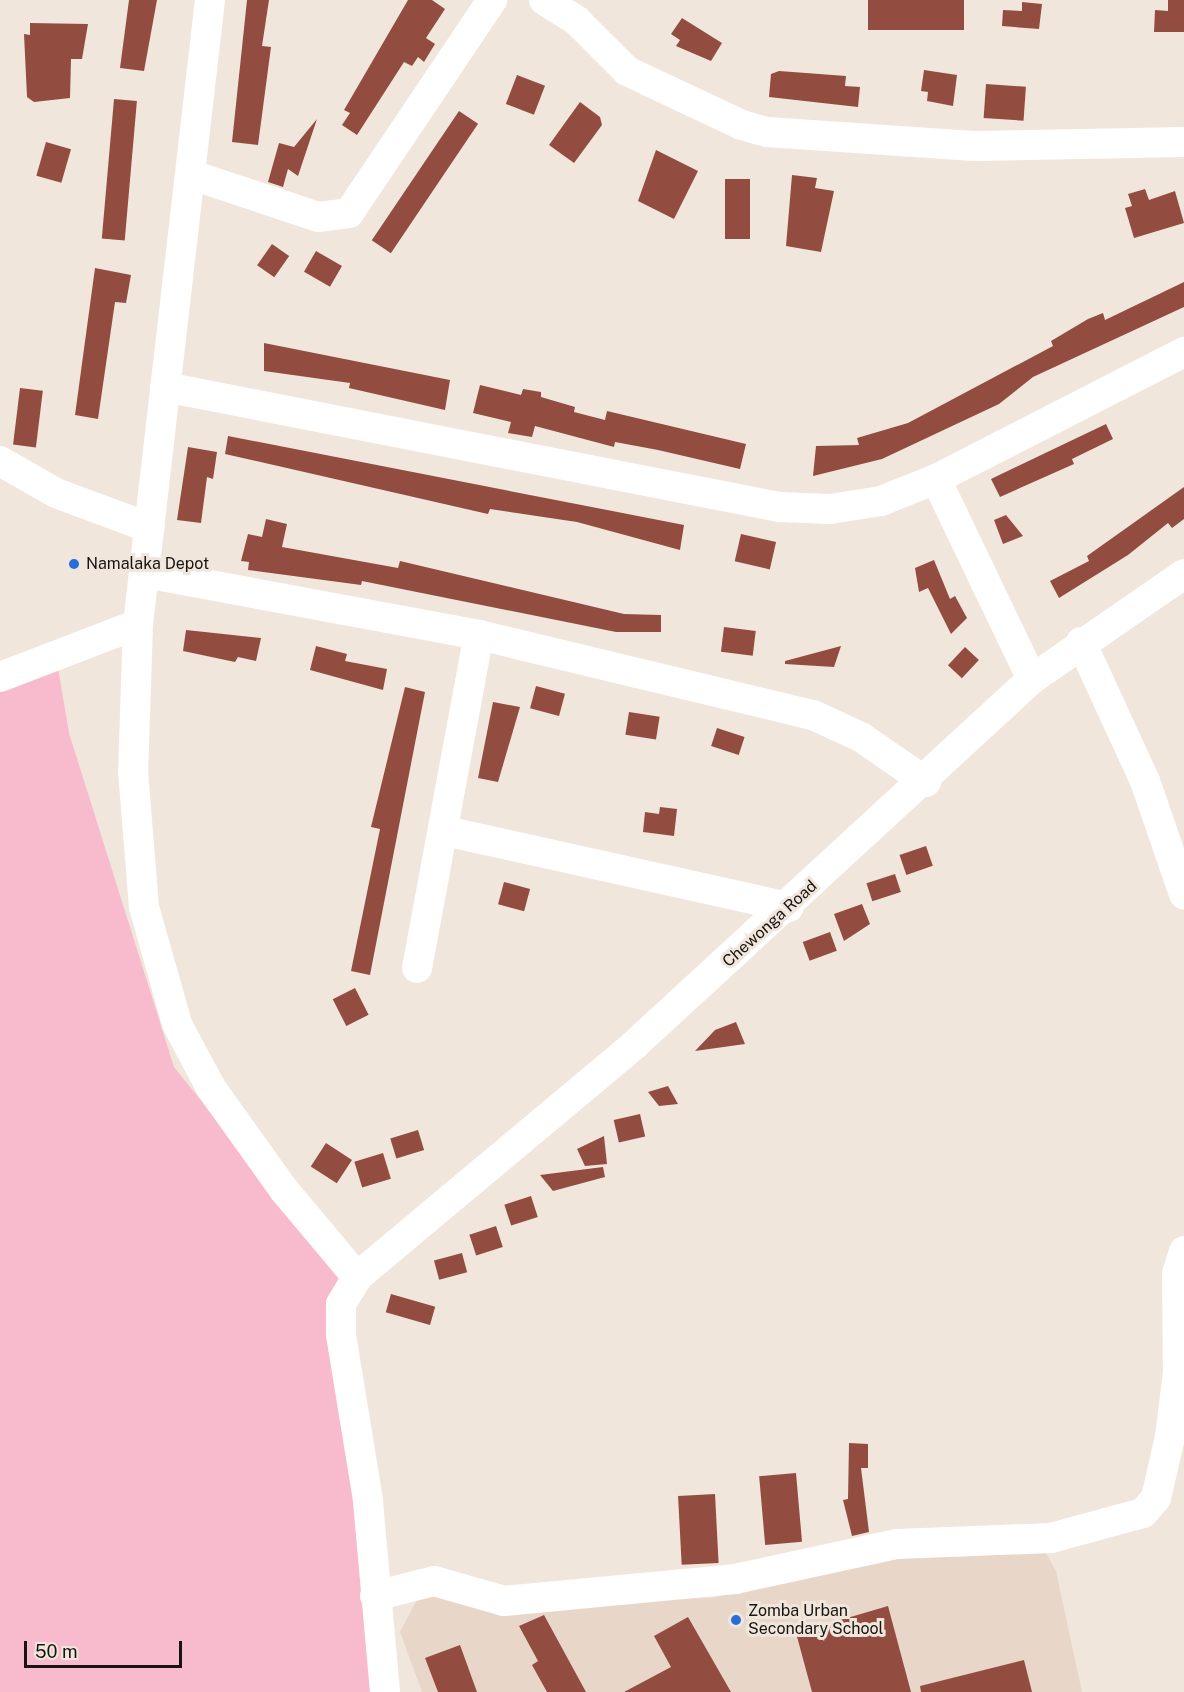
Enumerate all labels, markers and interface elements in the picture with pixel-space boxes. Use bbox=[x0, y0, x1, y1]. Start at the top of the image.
place label: Namalaka Depot bbox=[86, 554, 209, 574]
marker: Namalaka Depot bbox=[67, 557, 81, 571]
street label: Chewonga Road bbox=[719, 877, 821, 971]
place label: Zomba Urban Secondary School bbox=[748, 1601, 883, 1639]
marker: Zomba Urban Secondary School bbox=[729, 1613, 743, 1627]
scale bar bbox=[27, 1629, 184, 1667]
text: 50 m bbox=[35, 1641, 78, 1662]

